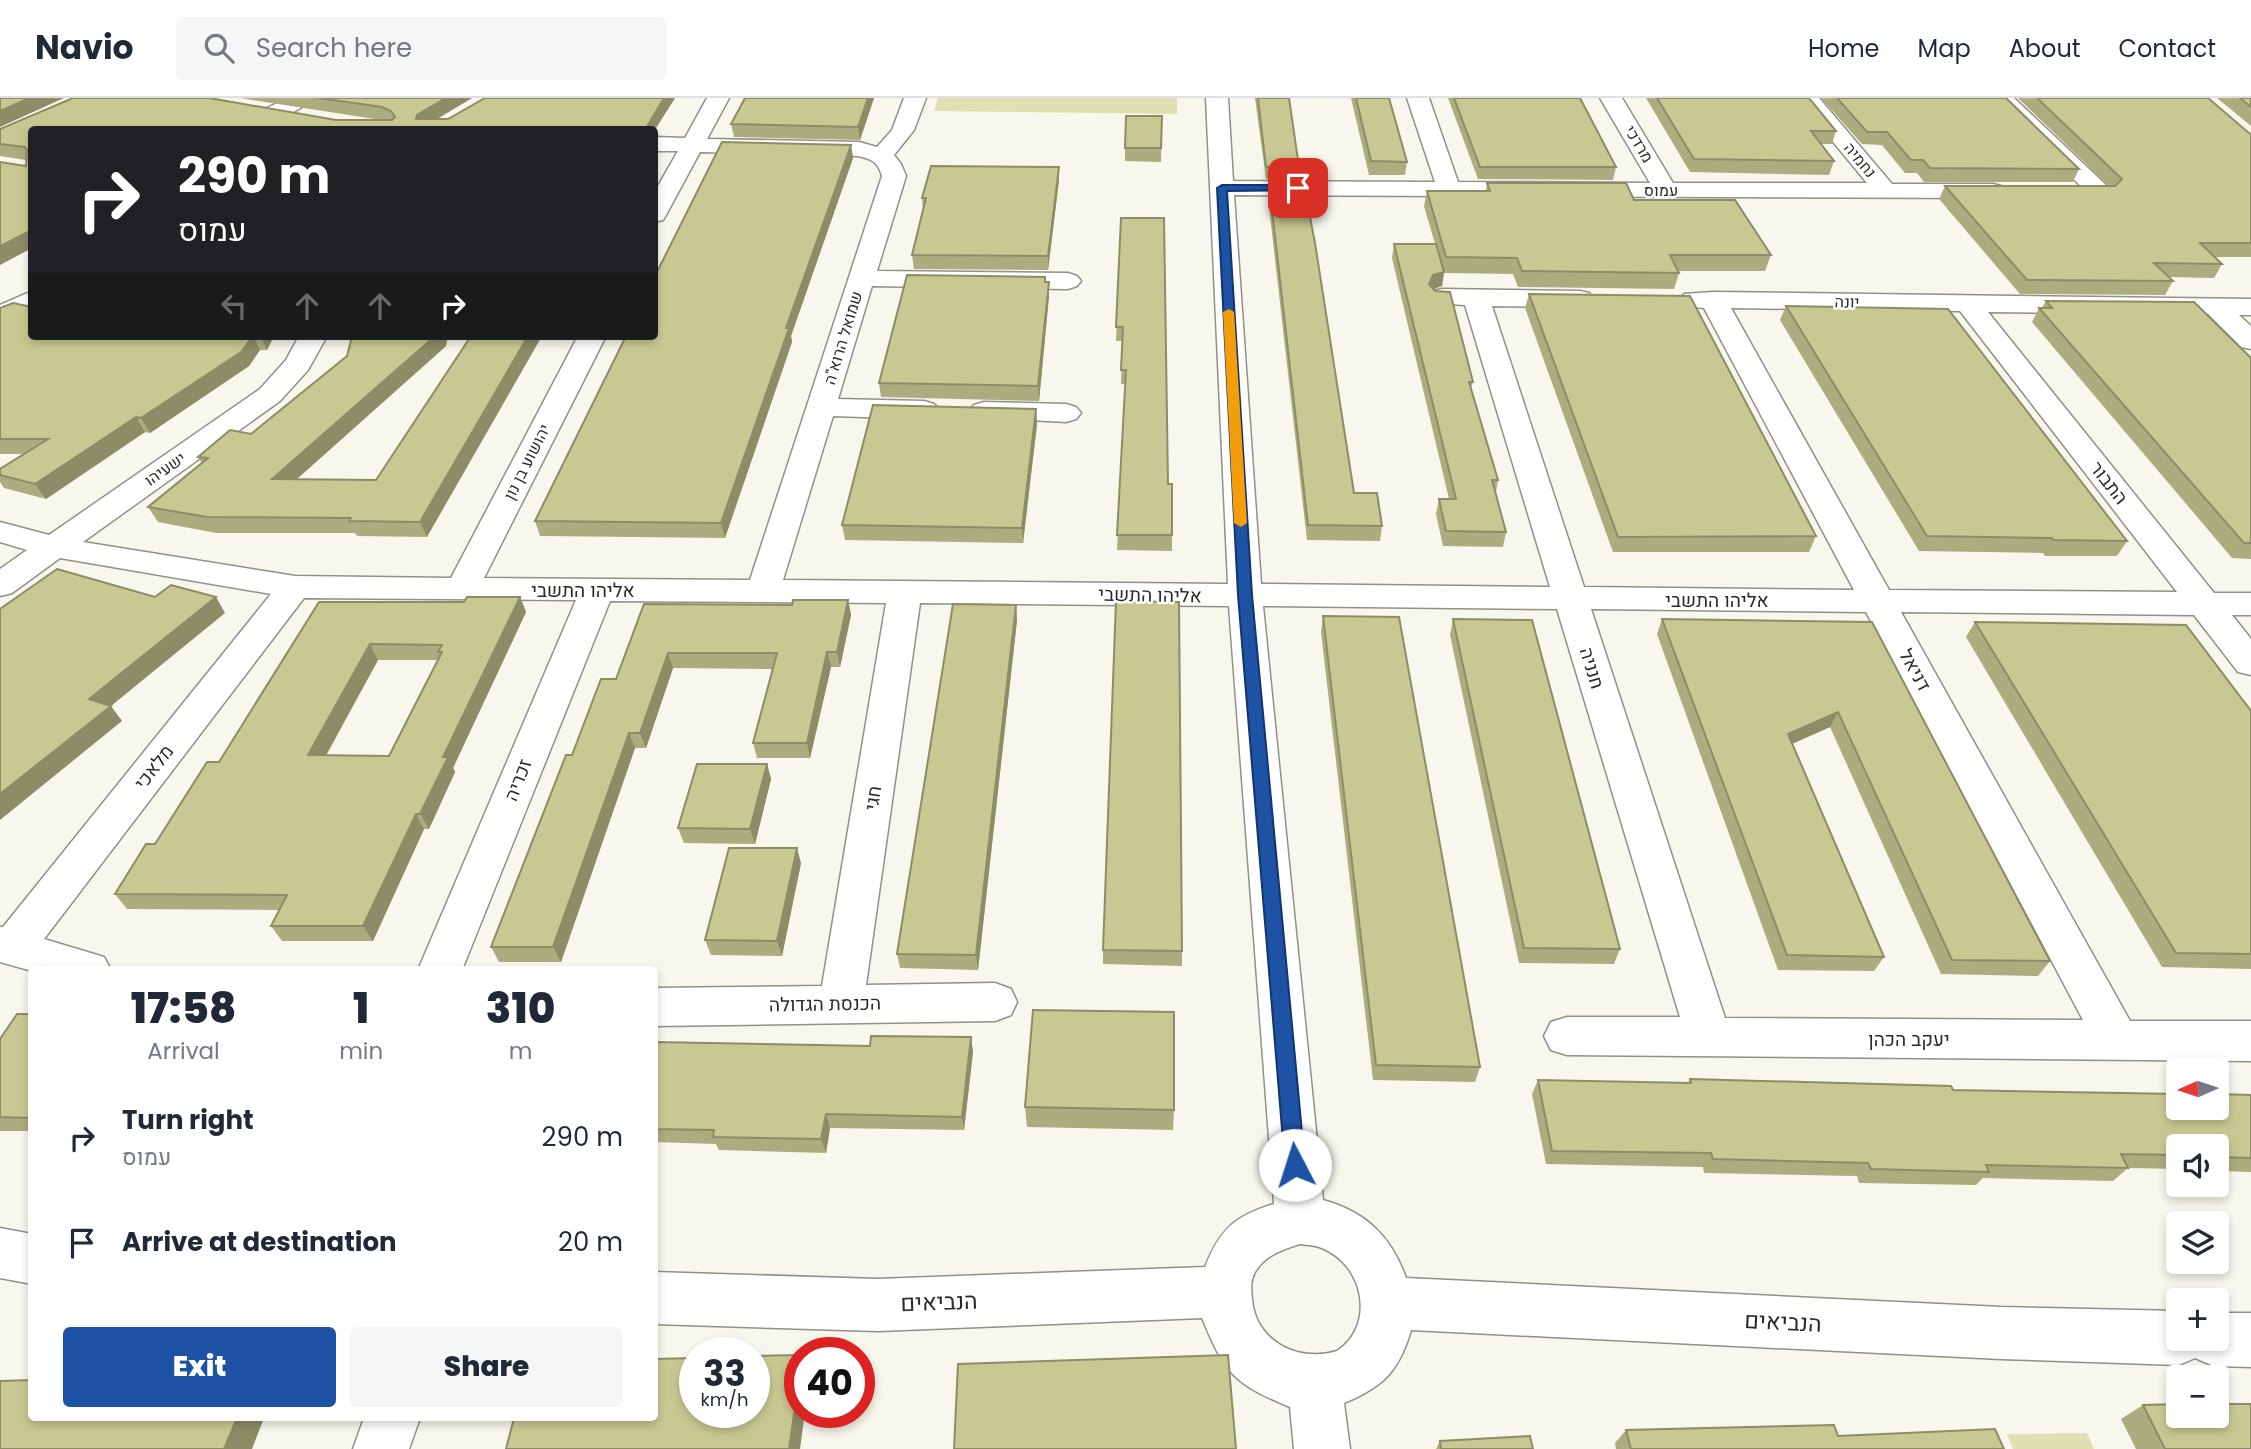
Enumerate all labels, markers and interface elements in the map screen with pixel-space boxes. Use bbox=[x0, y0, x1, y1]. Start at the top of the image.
search box bbox=[176, 17, 666, 80]
text: Navio bbox=[35, 24, 134, 71]
icon: search bbox=[200, 29, 238, 67]
text: Search here bbox=[256, 30, 412, 66]
text: Home bbox=[1808, 32, 1880, 65]
text: Map bbox=[1918, 32, 1971, 65]
text: About bbox=[2009, 32, 2080, 65]
text: Contact bbox=[2118, 32, 2216, 65]
street label: מרדכי bbox=[1619, 121, 1659, 167]
street label: נחמיה bbox=[1838, 137, 1882, 183]
text: 290 m bbox=[178, 142, 330, 210]
icon: right bbox=[63, 154, 154, 245]
pin bbox=[1268, 158, 1328, 218]
icon: arrive bbox=[1279, 169, 1317, 207]
street label: עמוס bbox=[1644, 179, 1678, 202]
text: עמוס bbox=[178, 207, 247, 252]
icon: left bbox=[215, 287, 253, 325]
icon: ahead bbox=[288, 287, 326, 325]
icon: ahead bbox=[361, 287, 399, 325]
icon: right bbox=[434, 287, 472, 325]
street label: שמואל הרוא"ה bbox=[818, 288, 868, 388]
street label: יונה bbox=[1834, 290, 1860, 314]
street label: יהושוע בן נון bbox=[498, 420, 556, 504]
street label: ישעיהו bbox=[140, 446, 190, 492]
street label: התבור bbox=[2084, 456, 2134, 510]
street label: אליהו התשבי bbox=[531, 577, 635, 604]
street label: אליהו התשבי bbox=[1098, 581, 1202, 609]
street label: אליהו התשבי bbox=[1665, 587, 1769, 614]
street label: חנניה bbox=[1573, 644, 1611, 692]
street label: דניאל bbox=[1892, 644, 1938, 696]
street label: מלאכי bbox=[128, 739, 180, 795]
street label: זכריה bbox=[497, 755, 539, 805]
street label: חגי bbox=[858, 784, 888, 812]
text: 17:58 bbox=[131, 979, 236, 1038]
text: 1 bbox=[353, 979, 369, 1038]
text: 310 bbox=[486, 979, 555, 1038]
street label: הכנסת הגדולה bbox=[769, 990, 881, 1018]
street label: יעקב הכהן bbox=[1868, 1026, 1950, 1053]
text: Arrival bbox=[147, 1035, 220, 1067]
text: min bbox=[339, 1035, 383, 1067]
text: m bbox=[509, 1035, 532, 1067]
north arrow bbox=[2166, 1057, 2230, 1120]
map controls bbox=[2166, 1057, 2229, 1428]
text: Turn right bbox=[122, 1102, 254, 1138]
icon: right bbox=[63, 1119, 101, 1157]
text: 290 m bbox=[542, 1119, 623, 1155]
position arrow bbox=[1258, 1128, 1332, 1202]
button: sound bbox=[2166, 1134, 2229, 1197]
text: עמוס bbox=[122, 1141, 171, 1173]
button: layers bbox=[2166, 1211, 2229, 1274]
icon: arrive bbox=[63, 1224, 101, 1262]
text: Arrive at destination bbox=[122, 1224, 397, 1260]
text: 20 m bbox=[558, 1224, 623, 1260]
street label: הנביאים bbox=[900, 1285, 978, 1319]
button: + bbox=[2166, 1288, 2229, 1351]
street label: הנביאים bbox=[1744, 1304, 1822, 1340]
button: Exit bbox=[63, 1327, 336, 1407]
button: Share bbox=[350, 1327, 623, 1407]
speed limit sign: 40 bbox=[784, 1337, 875, 1428]
text: 33 bbox=[703, 1349, 746, 1398]
button: − bbox=[2166, 1365, 2229, 1428]
text: km/h bbox=[701, 1387, 748, 1412]

